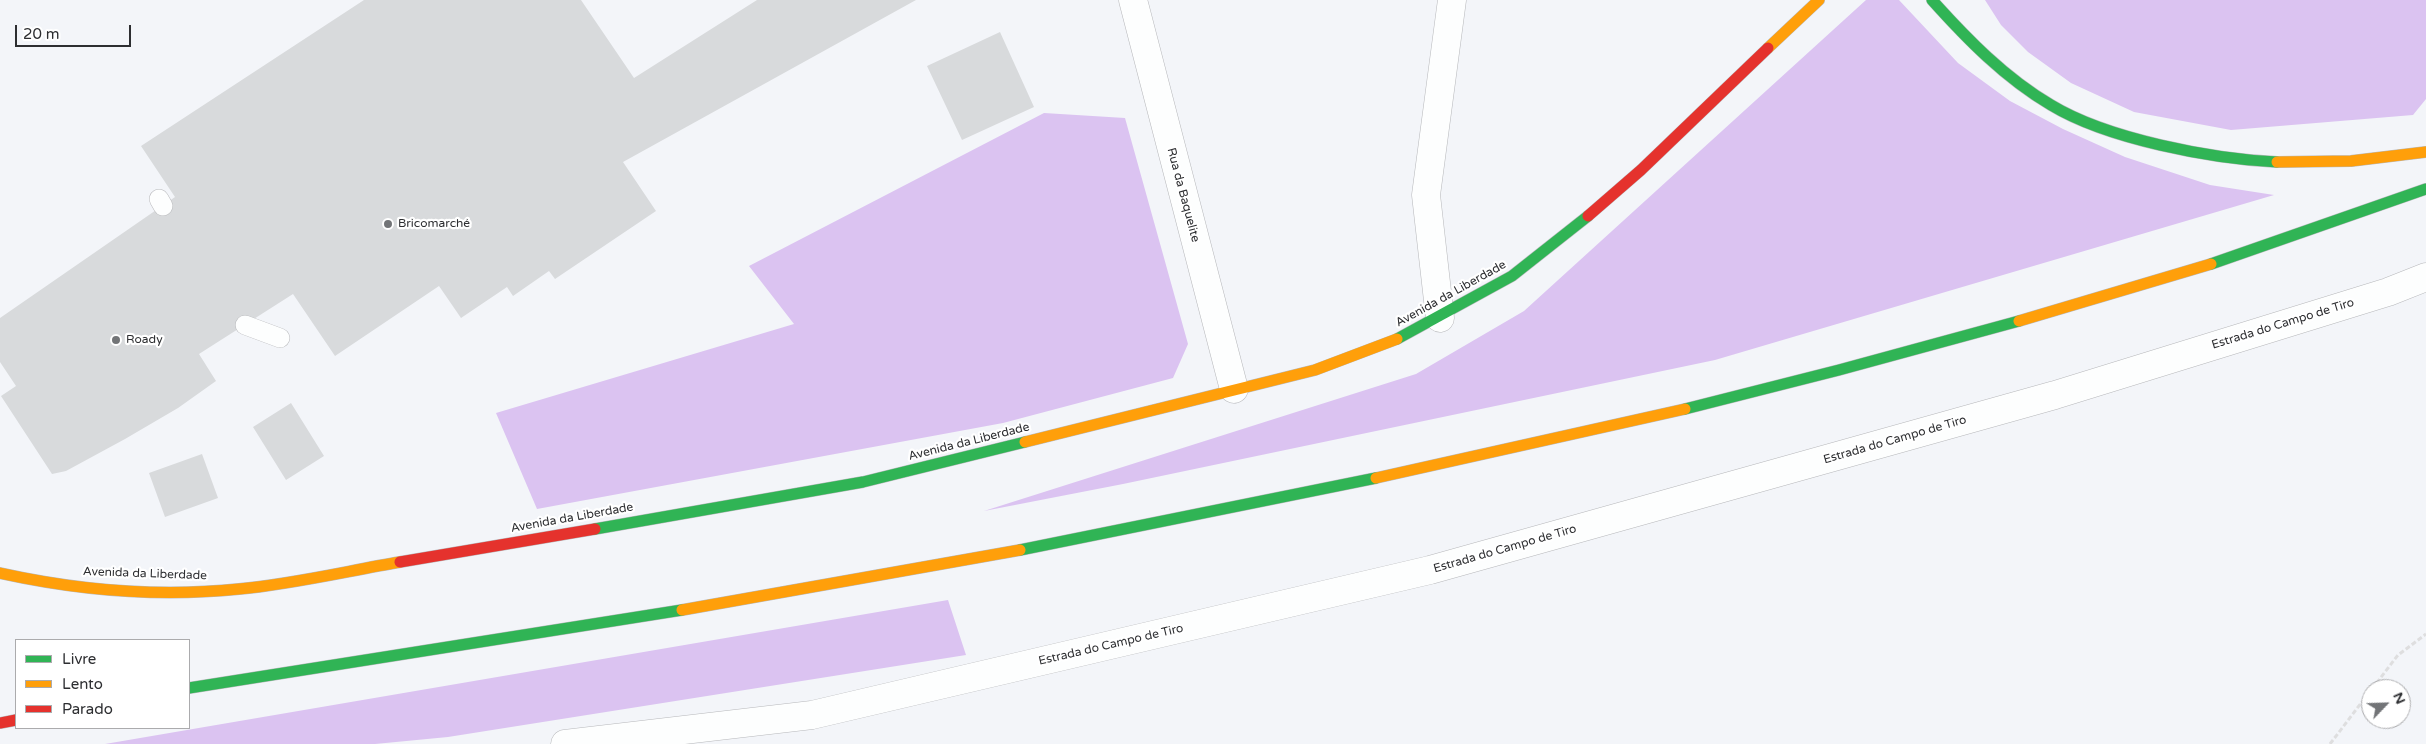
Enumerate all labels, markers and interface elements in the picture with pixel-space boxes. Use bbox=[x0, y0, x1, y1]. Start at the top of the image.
scale bar bbox=[18, 15, 134, 47]
text: 20 m bbox=[23, 25, 60, 43]
street label: Rua da Baquelite bbox=[1163, 146, 1203, 244]
place label: Bricomarché bbox=[398, 217, 470, 231]
marker: Bricomarché bbox=[382, 218, 394, 230]
street label: Avenida da Liberdade bbox=[1393, 258, 1509, 330]
street label: Estrada do Campo de Tiro bbox=[2210, 295, 2356, 353]
place label: Roady bbox=[126, 333, 163, 347]
marker: Roady bbox=[110, 334, 122, 346]
street label: Estrada do Campo de Tiro bbox=[1822, 413, 1968, 467]
street label: Avenida da Liberdade bbox=[907, 420, 1031, 464]
street label: Avenida da Liberdade bbox=[510, 500, 634, 536]
street label: Estrada do Campo de Tiro bbox=[1432, 522, 1578, 576]
street label: Avenida da Liberdade bbox=[83, 565, 207, 583]
street label: Estrada do Campo de Tiro bbox=[1037, 621, 1185, 669]
legend bbox=[15, 639, 190, 729]
text: Livre bbox=[62, 650, 96, 668]
text: Lento bbox=[62, 675, 103, 693]
north arrow bbox=[2361, 679, 2411, 729]
text: N bbox=[2389, 690, 2409, 707]
text: Parado bbox=[62, 700, 113, 718]

